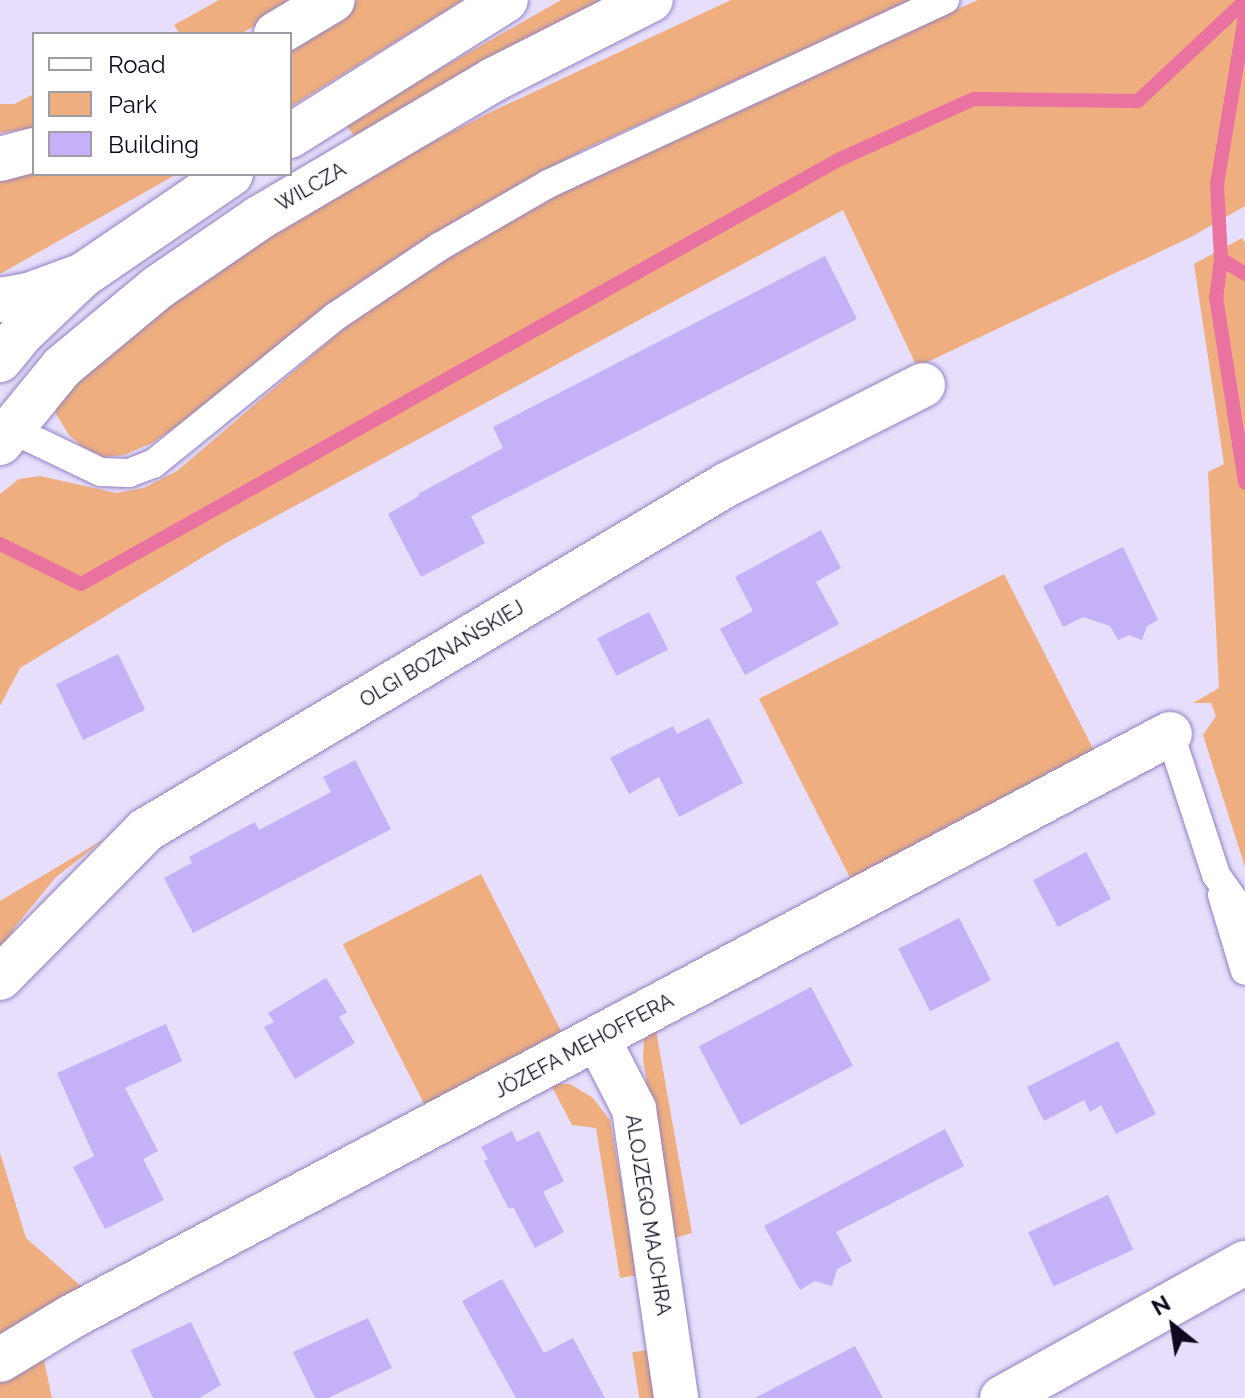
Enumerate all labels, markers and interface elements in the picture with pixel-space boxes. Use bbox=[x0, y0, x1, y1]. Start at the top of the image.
legend bbox=[32, 32, 292, 176]
text: Road bbox=[108, 50, 166, 79]
text: Park bbox=[108, 90, 157, 119]
text: Building bbox=[108, 130, 199, 159]
street label: WILCZA bbox=[272, 157, 350, 217]
street label: OLGI BOZNAŃSKIEJ bbox=[356, 596, 528, 712]
street label: JÓZEFA MEHOFFERA bbox=[490, 988, 678, 1104]
street label: ALOJZEGO MAJCHRA bbox=[620, 1113, 676, 1317]
north arrow bbox=[1133, 1286, 1213, 1366]
text: N bbox=[1147, 1290, 1175, 1321]

